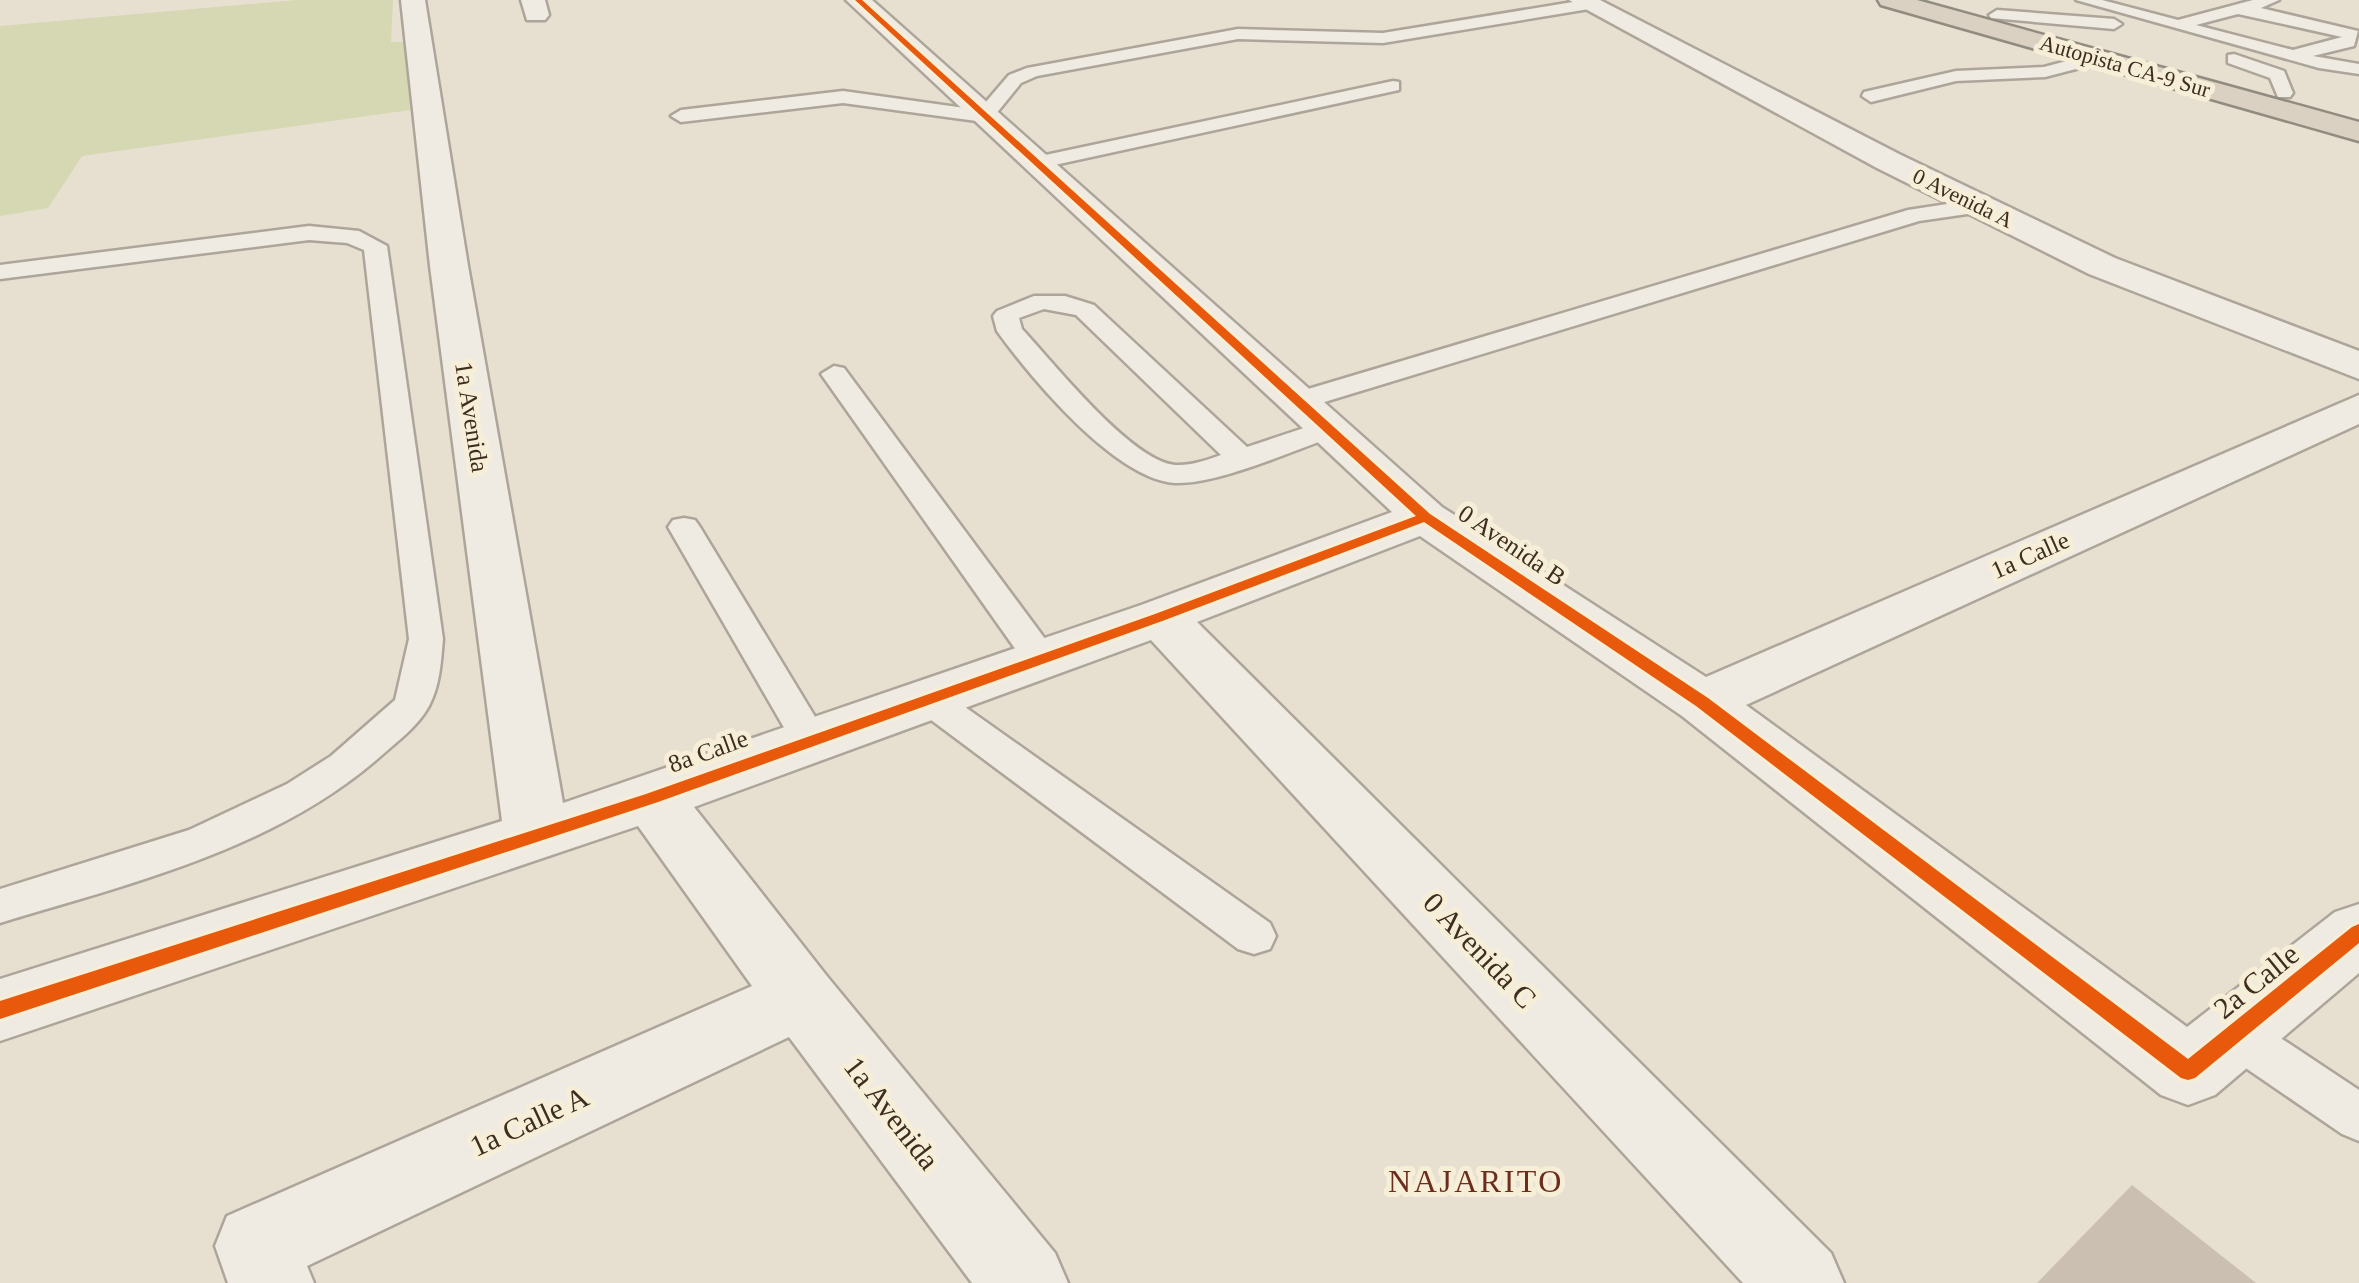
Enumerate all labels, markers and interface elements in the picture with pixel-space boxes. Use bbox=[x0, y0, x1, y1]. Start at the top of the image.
street label: Autopista CA-9 Sur bbox=[2037, 30, 2214, 102]
street label: 0 Avenida A bbox=[1909, 163, 2017, 233]
street label: 1a Avenida bbox=[450, 360, 494, 474]
street label: 0 Avenida B bbox=[1453, 499, 1571, 591]
street label: 1a Calle bbox=[1987, 526, 2073, 584]
street label: 8a Calle bbox=[665, 724, 751, 778]
street label: 0 Avenida C bbox=[1417, 885, 1543, 1015]
street label: 2a Calle bbox=[2207, 937, 2305, 1025]
street label: 1a Avenida bbox=[838, 1050, 946, 1176]
street label: 1a Calle A bbox=[465, 1079, 594, 1163]
district label: NAJARITO bbox=[1388, 1163, 1564, 1199]

